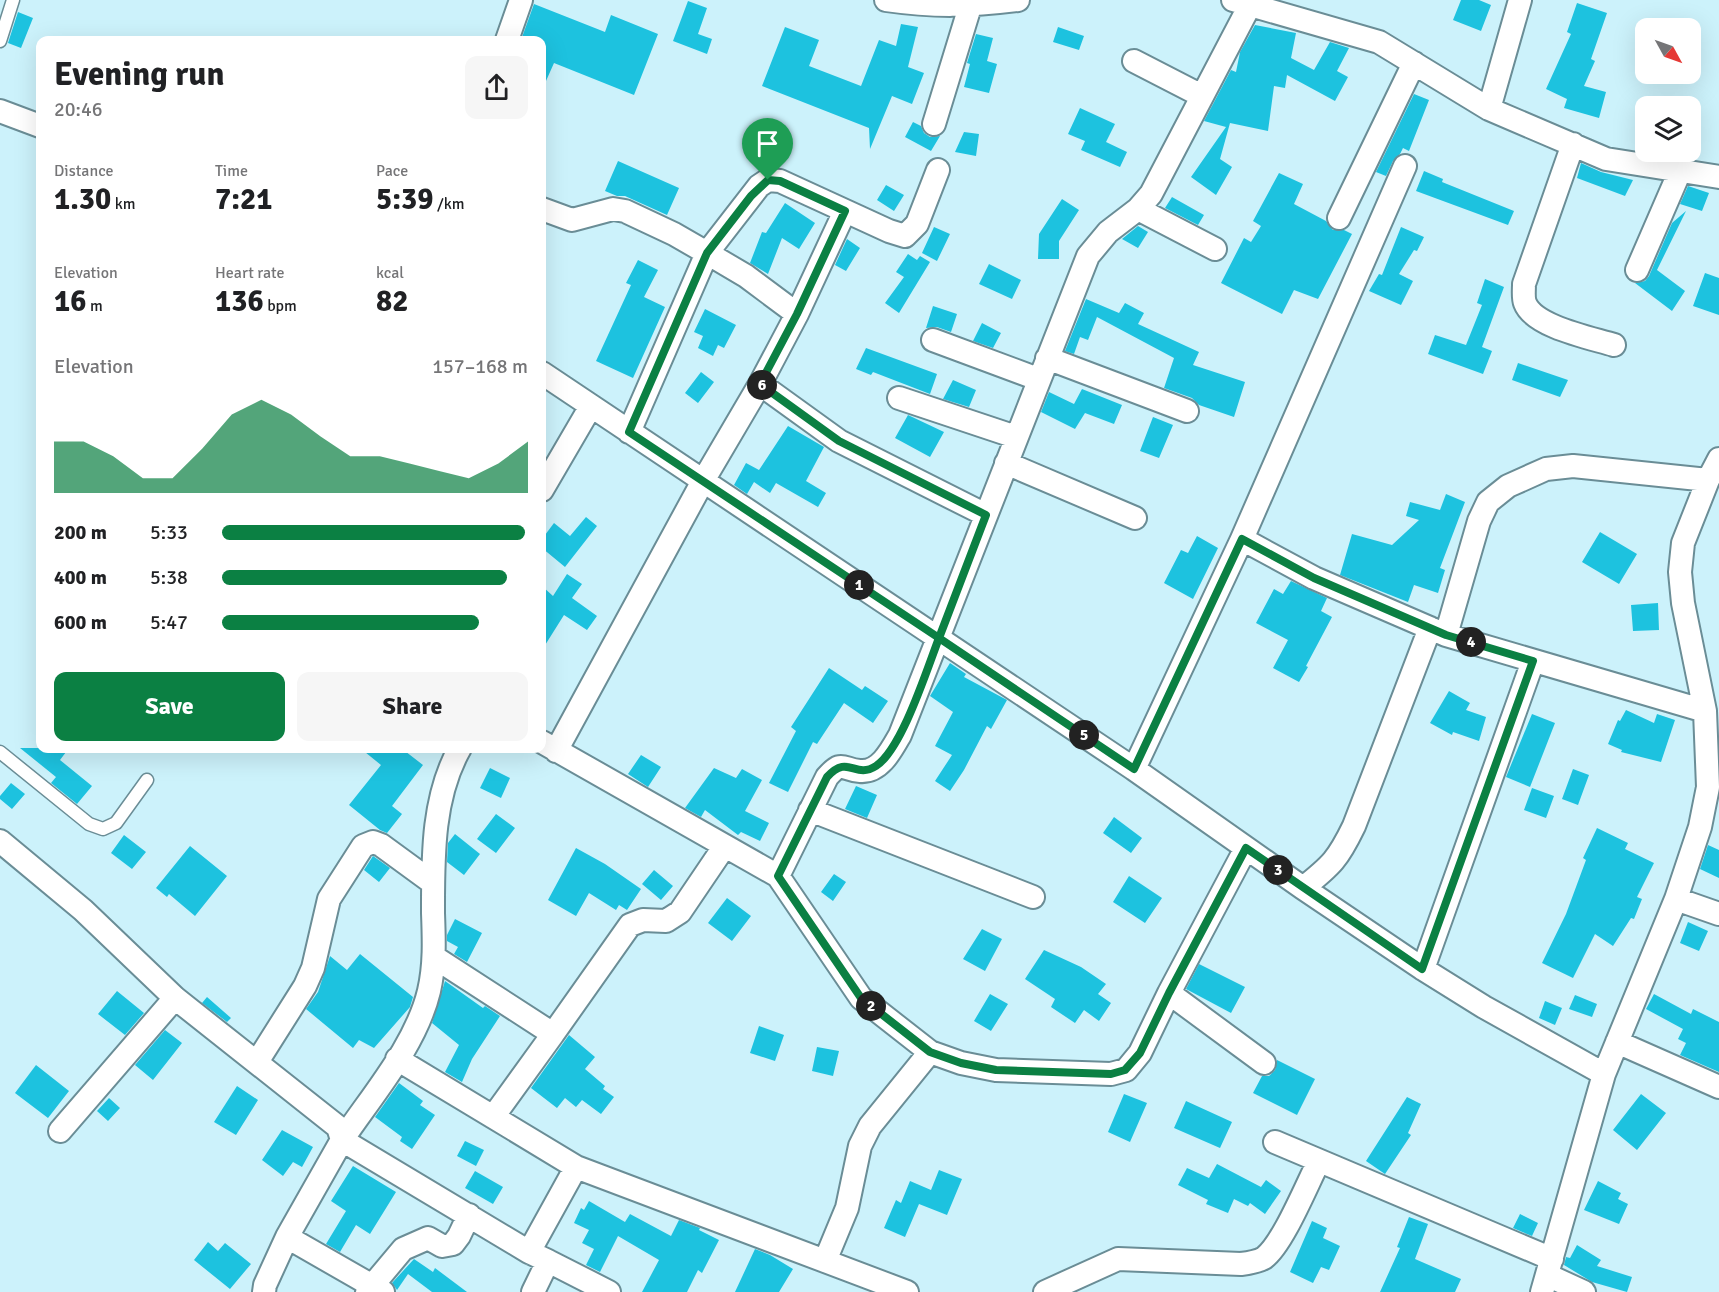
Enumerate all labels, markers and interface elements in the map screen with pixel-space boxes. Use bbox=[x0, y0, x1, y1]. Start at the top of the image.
north arrow bbox=[1635, 18, 1701, 84]
map controls bbox=[1635, 18, 1701, 162]
text: Evening run bbox=[54, 54, 224, 95]
button: share bbox=[465, 56, 528, 119]
button: layers bbox=[1635, 96, 1701, 162]
text: 20:46 bbox=[54, 97, 103, 122]
pin bbox=[742, 118, 793, 180]
icon: arrive bbox=[751, 127, 784, 160]
text: Distance bbox=[54, 161, 114, 181]
text: Time bbox=[215, 161, 248, 181]
text: Pace bbox=[376, 161, 408, 181]
text: 1.30 bbox=[54, 181, 111, 218]
text: 7:21 bbox=[215, 181, 272, 218]
text: 5:39 bbox=[376, 181, 433, 218]
text: km bbox=[111, 194, 136, 214]
text: /km bbox=[433, 194, 465, 214]
text: Elevation bbox=[54, 263, 118, 283]
text: Heart rate bbox=[215, 263, 284, 283]
text: kcal bbox=[376, 263, 404, 283]
text: 16 bbox=[54, 283, 86, 320]
text: 136 bbox=[215, 283, 264, 320]
text: 82 bbox=[376, 283, 408, 320]
text: m bbox=[86, 296, 103, 316]
text: bpm bbox=[264, 296, 297, 316]
text: Elevation bbox=[54, 354, 134, 379]
text: 157–168 m bbox=[432, 354, 528, 379]
pin: 6 bbox=[747, 370, 777, 400]
text: 6 bbox=[758, 375, 766, 395]
text: 200 m bbox=[54, 520, 107, 545]
text: 5:33 bbox=[150, 520, 188, 545]
text: 400 m bbox=[54, 565, 107, 590]
text: 5:38 bbox=[150, 565, 188, 590]
pin: 1 bbox=[844, 570, 874, 600]
text: 1 bbox=[855, 575, 863, 595]
text: 600 m bbox=[54, 610, 107, 635]
text: 5:47 bbox=[150, 610, 188, 635]
pin: 4 bbox=[1456, 627, 1486, 657]
text: 4 bbox=[1467, 632, 1475, 652]
button: Save bbox=[54, 672, 285, 741]
button: Share bbox=[297, 672, 528, 741]
pin: 5 bbox=[1069, 720, 1099, 750]
text: 5 bbox=[1080, 725, 1088, 745]
pin: 3 bbox=[1263, 855, 1293, 885]
text: 3 bbox=[1274, 860, 1282, 880]
pin: 2 bbox=[856, 991, 886, 1021]
text: 2 bbox=[867, 996, 875, 1016]

